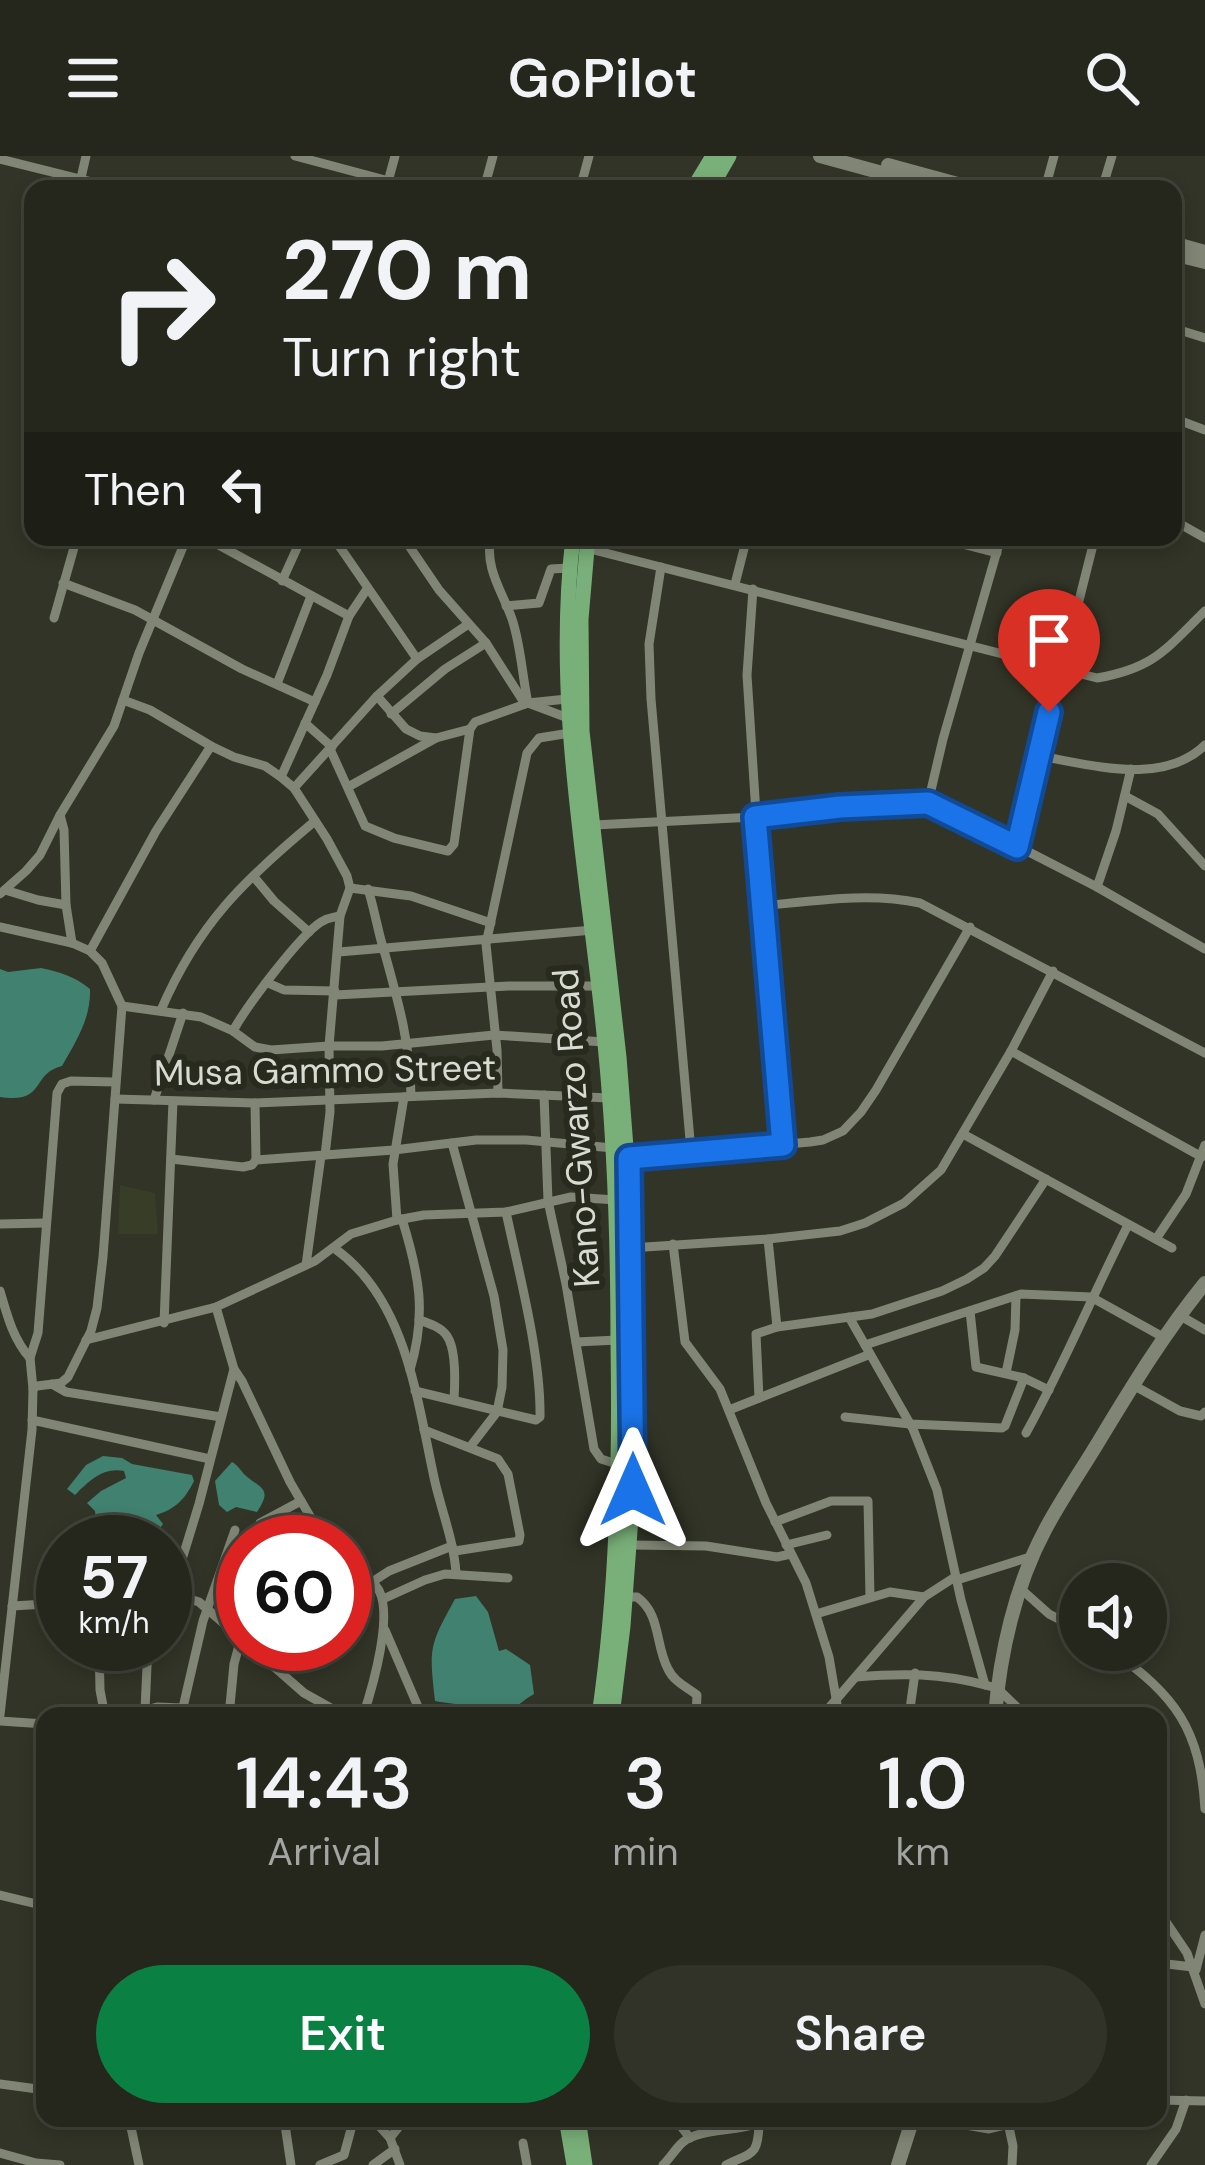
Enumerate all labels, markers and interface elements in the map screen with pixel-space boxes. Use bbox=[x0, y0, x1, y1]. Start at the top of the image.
text: GoPilot bbox=[508, 43, 697, 114]
icon: menu bbox=[60, 45, 126, 111]
icon: search bbox=[1079, 45, 1145, 111]
text: 270 m bbox=[282, 216, 532, 325]
icon: right bbox=[84, 228, 240, 384]
text: Turn right bbox=[282, 322, 521, 393]
icon: left bbox=[211, 456, 277, 522]
text: Then bbox=[84, 460, 187, 519]
pin bbox=[998, 589, 1100, 712]
icon: arrive bbox=[1016, 607, 1082, 673]
street label: Kano-Gwarzo Road bbox=[541, 967, 611, 1289]
street label: Musa Gammo Street bbox=[154, 1044, 496, 1096]
position arrow bbox=[570, 1427, 696, 1553]
speed limit sign: 60 bbox=[216, 1515, 372, 1671]
text: 57 bbox=[79, 1538, 149, 1617]
map controls bbox=[1059, 1563, 1167, 1671]
button: sound bbox=[1059, 1563, 1167, 1671]
text: km/h bbox=[79, 1603, 149, 1642]
text: 14:43 bbox=[235, 1737, 413, 1830]
text: 3 bbox=[624, 1737, 667, 1830]
text: 1.0 bbox=[878, 1737, 968, 1830]
text: Arrival bbox=[267, 1826, 381, 1877]
text: min bbox=[612, 1826, 679, 1877]
text: km bbox=[896, 1826, 950, 1877]
button: Exit bbox=[96, 1965, 590, 2103]
button: Share bbox=[614, 1965, 1107, 2103]

